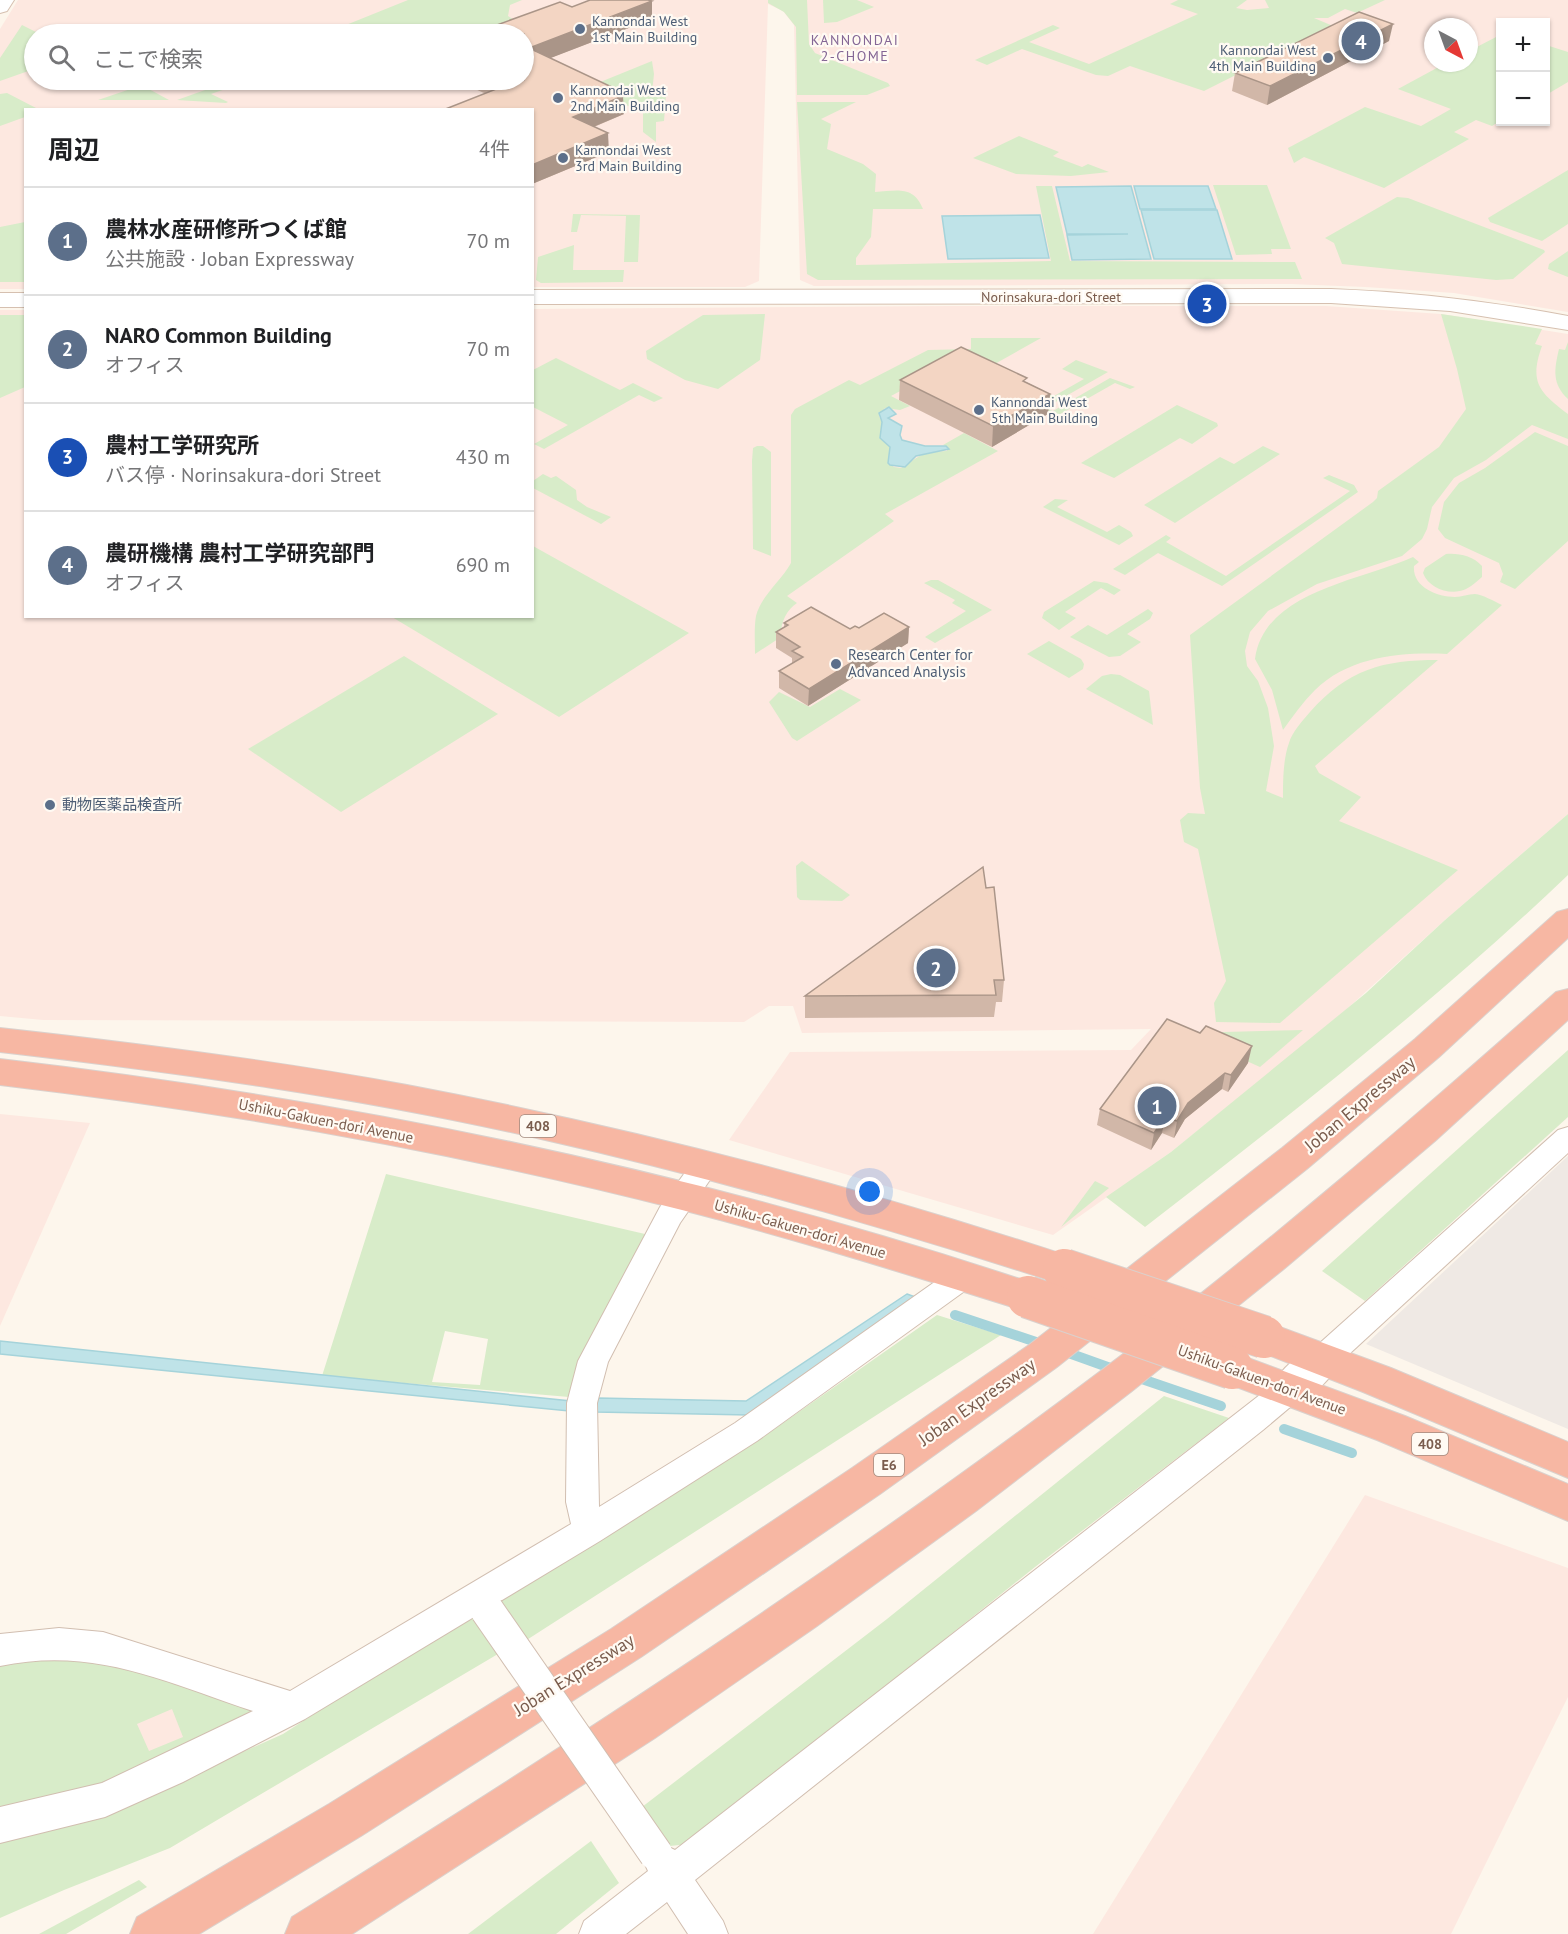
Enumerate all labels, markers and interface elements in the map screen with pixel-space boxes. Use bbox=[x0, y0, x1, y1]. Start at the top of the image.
place label: Kannondai West 1st Main Building bbox=[592, 12, 697, 46]
pin: 4 bbox=[1342, 18, 1380, 63]
north arrow bbox=[1424, 18, 1478, 72]
map controls bbox=[1496, 18, 1550, 126]
button: + bbox=[1496, 18, 1550, 72]
marker: Kannondai West 1st Main Building bbox=[573, 22, 587, 36]
search box bbox=[24, 24, 534, 90]
district label: KANNONDAI 2-CHOME bbox=[811, 31, 899, 65]
icon: search bbox=[45, 41, 78, 74]
place label: Kannondai West 4th Main Building bbox=[1209, 41, 1316, 75]
text: ここで検索 bbox=[93, 45, 203, 73]
marker: Kannondai West 4th Main Building bbox=[1321, 51, 1335, 65]
button: − bbox=[1496, 72, 1550, 126]
place label: Kannondai West 2nd Main Building bbox=[570, 81, 680, 115]
marker: Kannondai West 2nd Main Building bbox=[551, 91, 565, 105]
text: 周辺 bbox=[48, 133, 100, 166]
text: 4件 bbox=[479, 136, 510, 162]
place label: Kannondai West 3rd Main Building bbox=[575, 141, 682, 175]
marker: Kannondai West 3rd Main Building bbox=[556, 151, 570, 165]
text: 農林水産研修所つくば館 bbox=[105, 215, 347, 243]
text: 1 bbox=[62, 228, 73, 254]
text: 70 m bbox=[467, 228, 510, 254]
text: 公共施設 · Joban Expressway bbox=[105, 246, 354, 272]
pin: 3 bbox=[1188, 282, 1226, 326]
street label: Norinsakura-dori Street bbox=[981, 288, 1121, 306]
text: NARO Common Building bbox=[105, 321, 332, 349]
text: 2 bbox=[62, 336, 73, 362]
text: 70 m bbox=[467, 336, 510, 362]
text: オフィス bbox=[105, 352, 185, 378]
place label: Kannondai West 5th Main Building bbox=[991, 393, 1098, 427]
marker: Kannondai West 5th Main Building bbox=[972, 403, 986, 417]
text: 農村工学研究所 bbox=[105, 431, 259, 459]
text: 3 bbox=[62, 444, 73, 470]
text: 430 m bbox=[456, 444, 510, 470]
text: バス停 · Norinsakura-dori Street bbox=[105, 462, 381, 488]
text: 農研機構 農村工学研究部門 bbox=[105, 539, 375, 567]
text: 4 bbox=[62, 552, 73, 578]
text: 690 m bbox=[456, 552, 510, 578]
text: オフィス bbox=[105, 570, 185, 596]
place label: Research Center for Advanced Analysis bbox=[848, 645, 973, 681]
marker: Research Center for Advanced Analysis bbox=[829, 657, 843, 671]
place label: 動物医薬品検査所 bbox=[62, 795, 182, 814]
marker: 動物医薬品検査所 bbox=[43, 798, 57, 812]
pin: 2 bbox=[916, 946, 956, 990]
street label: Joban Expressway bbox=[1299, 1050, 1420, 1157]
pin: 1 bbox=[1138, 1084, 1176, 1128]
street label: Ushiku-Gakuen-dori Avenue bbox=[237, 1094, 415, 1147]
road number: 408 bbox=[520, 1115, 556, 1137]
your location bbox=[855, 1177, 884, 1206]
street label: Ushiku-Gakuen-dori Avenue bbox=[712, 1195, 888, 1262]
street label: Ushiku-Gakuen-dori Avenue bbox=[1175, 1340, 1349, 1419]
street label: Joban Expressway bbox=[913, 1352, 1040, 1451]
road number: 408 bbox=[1412, 1433, 1448, 1455]
road number: E6 bbox=[874, 1454, 904, 1476]
street label: Joban Expressway bbox=[508, 1628, 639, 1721]

